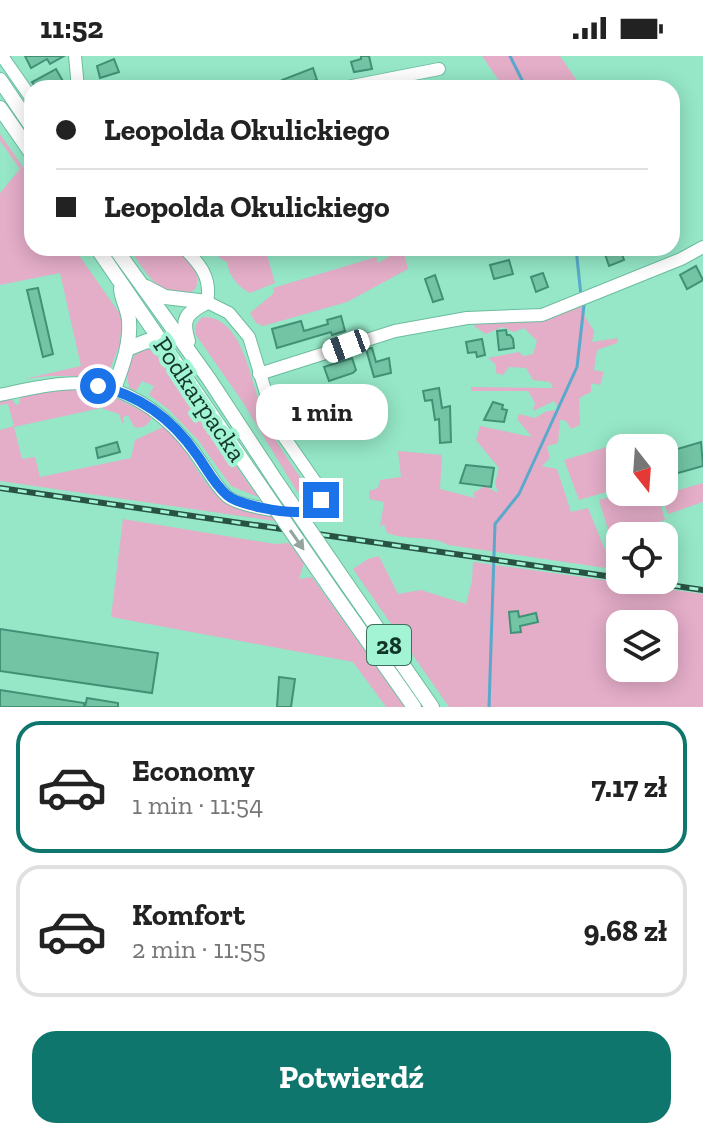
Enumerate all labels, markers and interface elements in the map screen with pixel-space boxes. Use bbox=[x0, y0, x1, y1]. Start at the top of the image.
text: 11:52 bbox=[40, 10, 103, 46]
text: Leopolda Okulickiego bbox=[104, 112, 390, 148]
text: Leopolda Okulickiego bbox=[104, 189, 390, 225]
car bbox=[319, 327, 373, 365]
street label: Podkarpacka bbox=[146, 330, 254, 468]
route start bbox=[80, 368, 116, 404]
callout: 1 min bbox=[255, 384, 387, 440]
text: 1 min bbox=[291, 396, 353, 428]
north arrow bbox=[606, 434, 678, 506]
map controls bbox=[606, 434, 678, 682]
route end bbox=[303, 482, 339, 518]
button: locate bbox=[606, 522, 678, 594]
one-way arrow bbox=[289, 529, 304, 550]
button: layers bbox=[606, 610, 678, 682]
road number: 28 bbox=[367, 625, 411, 665]
icon: car bbox=[36, 751, 108, 823]
text: Economy bbox=[132, 753, 255, 789]
text: 7.17 zł bbox=[591, 769, 667, 805]
text: 1 min · 11:54 bbox=[132, 789, 263, 821]
icon: car bbox=[36, 895, 108, 967]
text: Komfort bbox=[132, 897, 245, 933]
text: 9.68 zł bbox=[584, 913, 667, 949]
text: 2 min · 11:55 bbox=[132, 933, 266, 965]
button: Potwierdź bbox=[32, 1031, 671, 1123]

